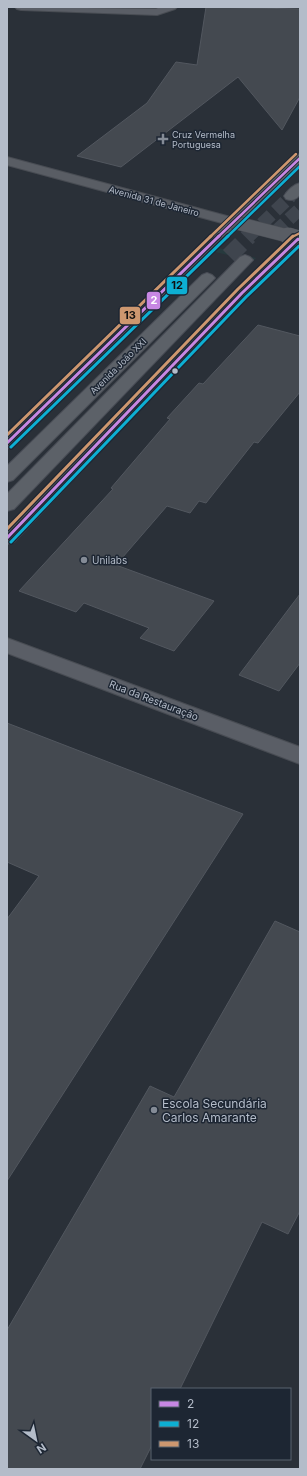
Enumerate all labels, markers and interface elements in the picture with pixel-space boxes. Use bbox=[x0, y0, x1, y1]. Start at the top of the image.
place label: Cruz Vermelha Portuguesa bbox=[172, 129, 235, 150]
marker: Cruz Vermelha Portuguesa bbox=[157, 133, 169, 145]
street label: Avenida 31 de Janeiro bbox=[108, 184, 200, 218]
line badge: 12 bbox=[166, 276, 188, 295]
text: 12 bbox=[171, 278, 183, 292]
line badge: 2 bbox=[146, 291, 161, 310]
text: 2 bbox=[151, 293, 158, 307]
line badge: 13 bbox=[119, 306, 141, 325]
text: 13 bbox=[124, 308, 136, 322]
street label: Avenida João XXI bbox=[88, 336, 148, 396]
unlabelled marker bbox=[170, 366, 180, 376]
place label: Unilabs bbox=[92, 554, 127, 566]
marker: Unilabs bbox=[79, 555, 89, 565]
street label: Rua da Restauração bbox=[108, 677, 200, 723]
place label: Escola Secundária Carlos Amarante bbox=[162, 1096, 267, 1125]
marker: Escola Secundária Carlos Amarante bbox=[149, 1105, 159, 1115]
legend bbox=[151, 1388, 291, 1460]
text: 2 bbox=[187, 1396, 194, 1411]
text: 12 bbox=[187, 1416, 199, 1431]
north arrow bbox=[16, 1420, 56, 1460]
text: 13 bbox=[187, 1436, 199, 1451]
text: N bbox=[34, 1440, 49, 1457]

